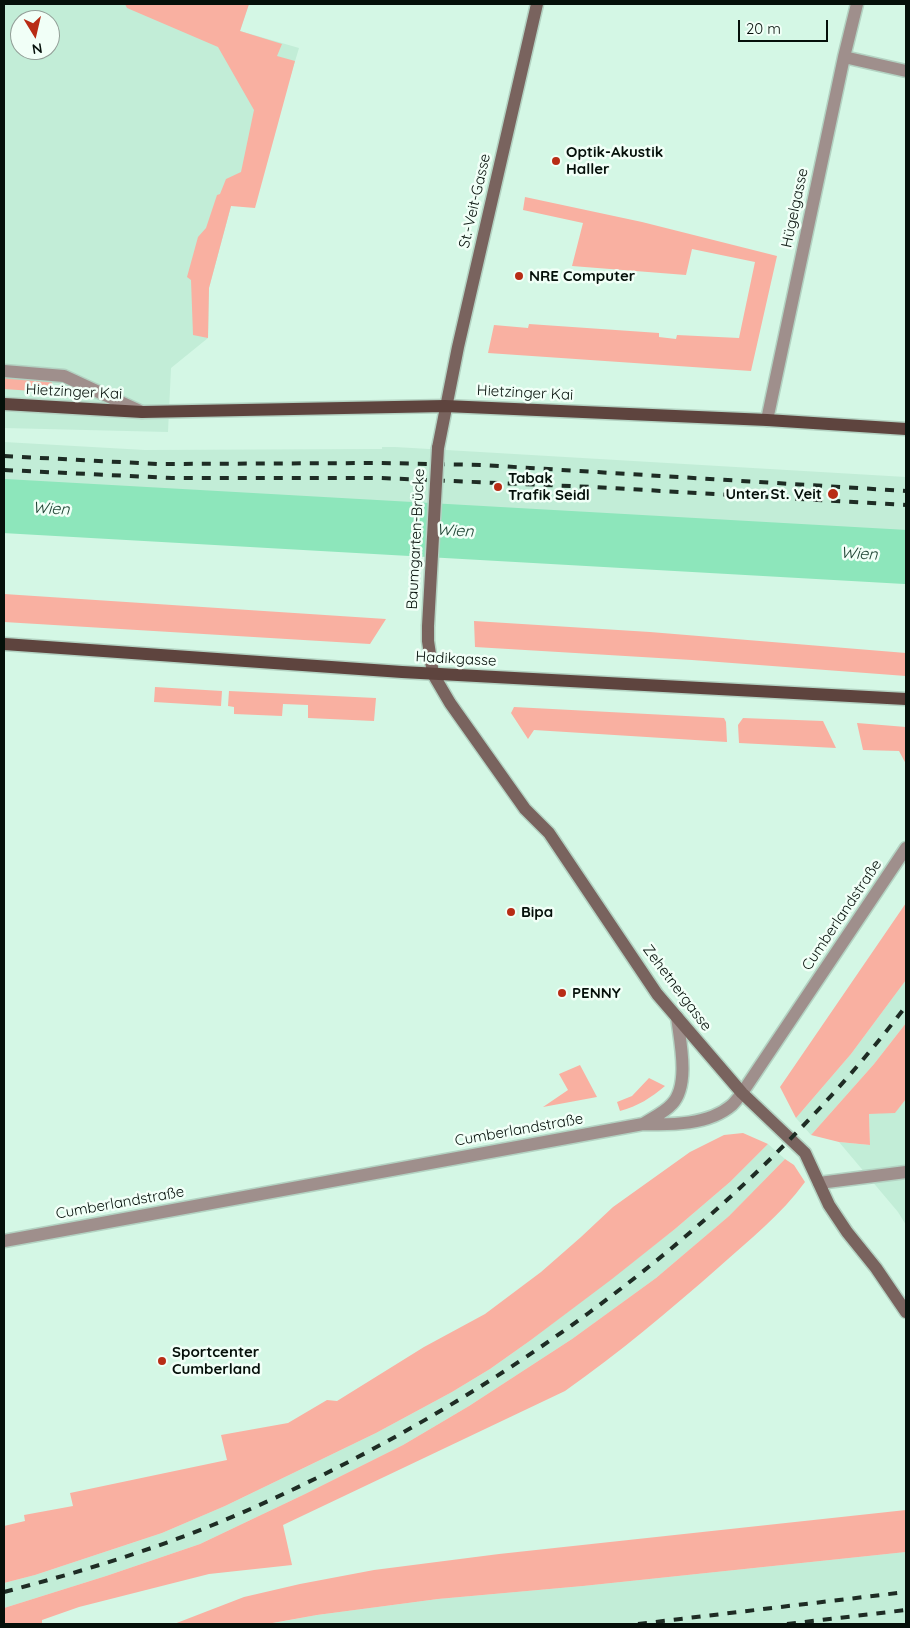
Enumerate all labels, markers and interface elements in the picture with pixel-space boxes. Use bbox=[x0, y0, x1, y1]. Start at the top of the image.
north arrow bbox=[10, 10, 60, 60]
scale bar bbox=[740, 10, 830, 42]
text: 20 m bbox=[746, 19, 781, 38]
text: N bbox=[31, 39, 44, 59]
place label: Optik-Akustik Haller bbox=[566, 143, 663, 178]
street label: St.-Veit-Gasse bbox=[455, 152, 495, 250]
marker: Optik-Akustik Haller bbox=[550, 155, 562, 167]
street label: Hügelgasse bbox=[778, 167, 812, 249]
place label: NRE Computer bbox=[529, 267, 635, 285]
marker: NRE Computer bbox=[513, 270, 525, 282]
street label: Hietzinger Kai bbox=[25, 380, 123, 404]
street label: Hietzinger Kai bbox=[476, 381, 574, 405]
street label: Baumgarten-Brücke bbox=[403, 468, 429, 610]
place label: Tabak Trafik Seidl bbox=[508, 469, 590, 504]
marker: Tabak Trafik Seidl bbox=[492, 481, 504, 493]
place label: Unter St. Veit bbox=[725, 485, 822, 503]
marker: Unter St. Veit bbox=[826, 487, 840, 501]
water label: Wien bbox=[32, 498, 70, 520]
water label: Wien bbox=[436, 520, 474, 542]
water label: Wien bbox=[840, 543, 878, 565]
street label: Hadikgasse bbox=[415, 648, 497, 670]
street label: Cumberlandstraße bbox=[798, 856, 886, 974]
place label: Bipa bbox=[521, 903, 553, 921]
marker: Bipa bbox=[505, 906, 517, 918]
street label: Zehetnergasse bbox=[639, 941, 715, 1035]
place label: PENNY bbox=[572, 984, 621, 1002]
marker: PENNY bbox=[556, 987, 568, 999]
street label: Cumberlandstraße bbox=[453, 1110, 585, 1150]
street label: Cumberlandstraße bbox=[54, 1183, 186, 1223]
place label: Sportcenter Cumberland bbox=[172, 1343, 261, 1378]
marker: Sportcenter Cumberland bbox=[156, 1355, 168, 1367]

